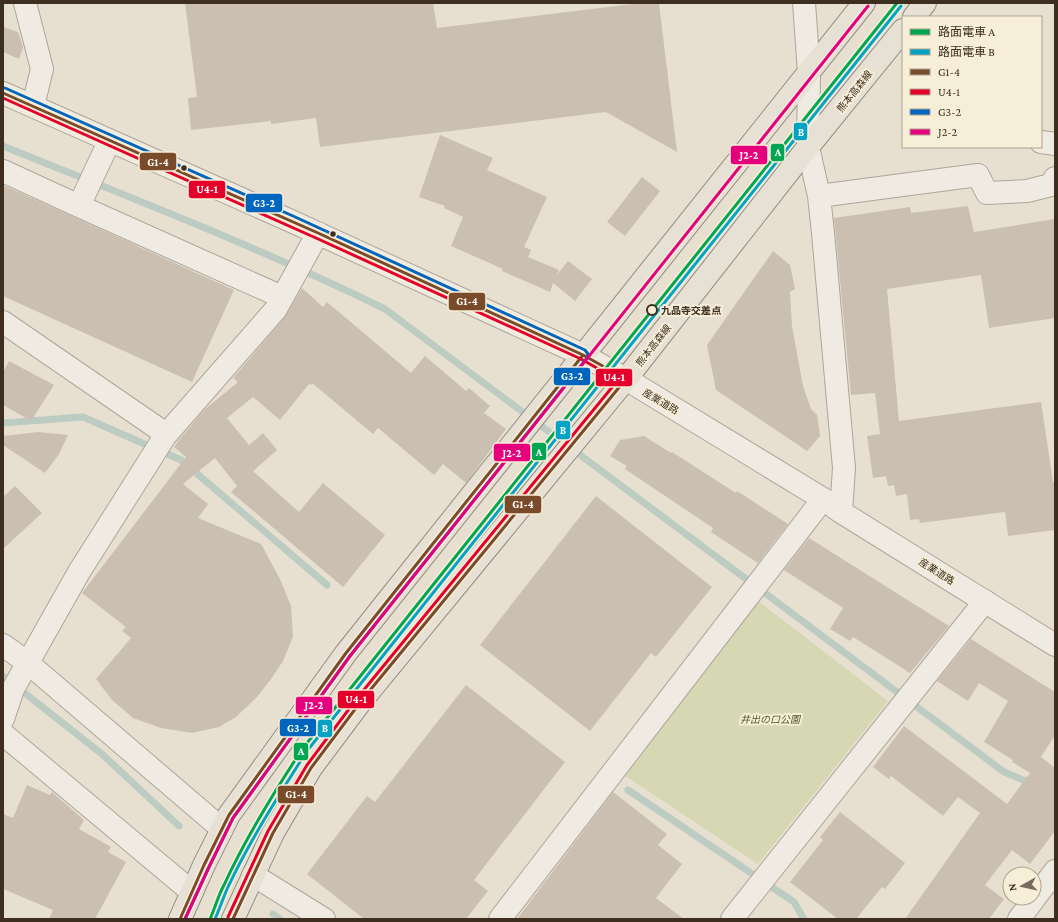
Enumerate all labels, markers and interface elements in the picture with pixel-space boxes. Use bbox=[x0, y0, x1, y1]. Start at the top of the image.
legend bbox=[902, 16, 1042, 148]
text: 路面電車 A bbox=[938, 25, 995, 39]
text: 路面電車 B bbox=[938, 45, 995, 59]
text: G1-4 bbox=[938, 65, 960, 79]
street label: 熊本高森線 bbox=[834, 68, 874, 114]
text: U4-1 bbox=[938, 85, 960, 99]
text: G3-2 bbox=[938, 105, 961, 119]
line badge: B bbox=[793, 122, 808, 141]
text: J2-2 bbox=[937, 125, 958, 139]
text: B bbox=[798, 126, 805, 138]
line badge: A bbox=[770, 143, 785, 162]
line badge: J2-2 bbox=[730, 145, 768, 165]
text: A bbox=[774, 146, 782, 158]
text: J2-2 bbox=[739, 149, 759, 161]
line badge: G1-4 bbox=[139, 152, 177, 171]
text: G1-4 bbox=[147, 156, 169, 168]
unlabelled marker bbox=[179, 163, 189, 173]
line badge: U4-1 bbox=[188, 180, 226, 199]
text: U4-1 bbox=[196, 183, 218, 195]
line badge: G3-2 bbox=[245, 193, 283, 213]
text: G3-2 bbox=[253, 197, 275, 209]
unlabelled marker bbox=[328, 229, 338, 239]
line badge: G1-4 bbox=[448, 292, 486, 311]
text: G1-4 bbox=[456, 295, 478, 307]
marker: 九品寺交差点 bbox=[646, 304, 658, 316]
place label: 九品寺交差点 bbox=[661, 305, 722, 316]
street label: 熊本高森線 bbox=[634, 322, 673, 368]
line badge: G3-2 bbox=[553, 367, 591, 386]
line badge: U4-1 bbox=[595, 368, 633, 387]
text: G3-2 bbox=[561, 370, 583, 382]
text: U4-1 bbox=[603, 371, 625, 383]
street label: 産業道路 bbox=[641, 386, 681, 416]
line badge: B bbox=[555, 420, 571, 440]
text: B bbox=[560, 424, 567, 436]
line badge: A bbox=[531, 442, 547, 461]
line badge: J2-2 bbox=[493, 443, 531, 462]
text: A bbox=[535, 446, 543, 458]
text: J2-2 bbox=[502, 447, 522, 459]
line badge: G1-4 bbox=[504, 495, 542, 514]
text: G1-4 bbox=[512, 498, 534, 510]
street label: 産業道路 bbox=[917, 556, 957, 587]
line badge: U4-1 bbox=[337, 690, 375, 709]
text: U4-1 bbox=[345, 693, 367, 705]
line badge: J2-2 bbox=[295, 696, 333, 715]
text: J2-2 bbox=[304, 699, 324, 711]
park label: 井出の口公園 bbox=[740, 714, 802, 725]
line badge: G3-2 bbox=[279, 718, 317, 737]
line badge: B bbox=[317, 719, 333, 738]
text: G3-2 bbox=[287, 722, 309, 734]
text: B bbox=[322, 722, 329, 734]
line badge: A bbox=[293, 742, 309, 761]
text: A bbox=[297, 745, 305, 757]
line badge: G1-4 bbox=[277, 785, 315, 804]
text: G1-4 bbox=[285, 788, 307, 800]
north arrow bbox=[1002, 866, 1042, 906]
text: N bbox=[1006, 882, 1019, 892]

